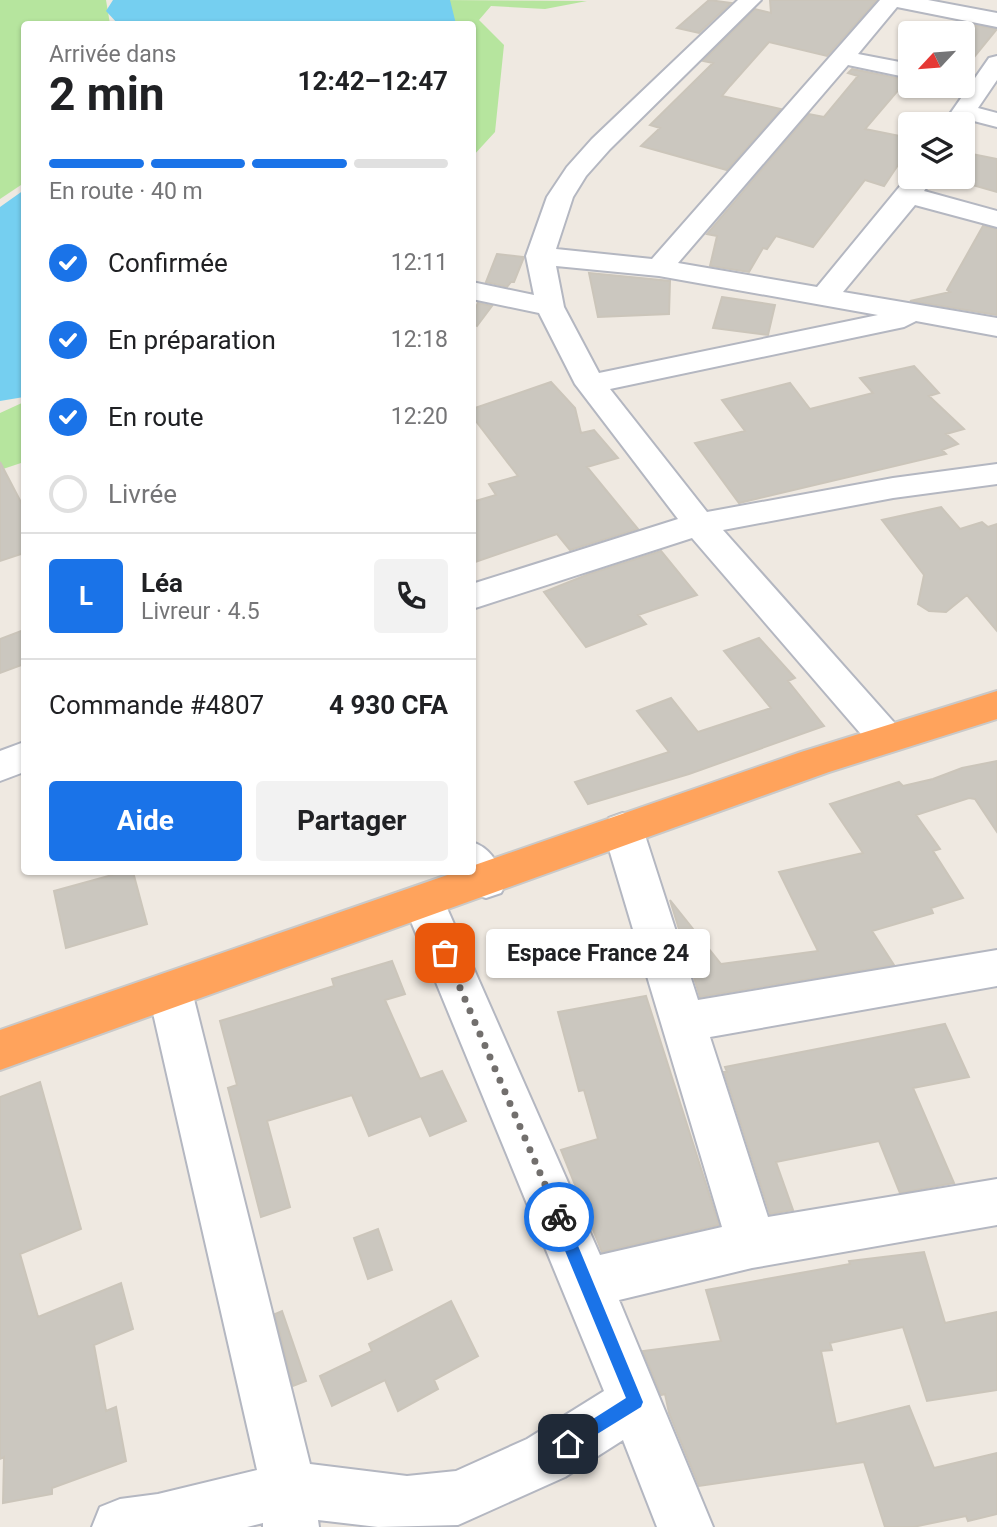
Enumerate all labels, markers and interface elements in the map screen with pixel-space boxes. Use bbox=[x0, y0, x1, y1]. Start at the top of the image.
north arrow bbox=[898, 21, 975, 98]
map controls bbox=[898, 21, 975, 189]
text: Arrivée dans bbox=[49, 41, 176, 68]
text: 12:42–12:47 bbox=[298, 66, 448, 96]
text: 2 min bbox=[49, 67, 165, 121]
button: layers bbox=[898, 112, 975, 189]
text: En route · 40 m bbox=[49, 178, 203, 205]
icon: check bbox=[49, 244, 87, 282]
text: Confirmée bbox=[108, 248, 228, 278]
text: 12:11 bbox=[391, 249, 448, 276]
icon: check bbox=[49, 321, 87, 359]
text: En préparation bbox=[108, 325, 276, 355]
text: 12:18 bbox=[391, 326, 448, 353]
icon: check bbox=[49, 398, 87, 436]
text: En route bbox=[108, 402, 204, 432]
text: 12:20 bbox=[391, 403, 448, 430]
text: Livrée bbox=[108, 479, 177, 509]
button: phone bbox=[374, 559, 448, 633]
text: Léa bbox=[141, 568, 183, 598]
text: L bbox=[79, 581, 93, 611]
text: Livreur · 4.5 bbox=[141, 598, 260, 625]
text: Commande #4807 bbox=[49, 690, 264, 720]
text: 4 930 CFA bbox=[329, 690, 448, 720]
button: Aide bbox=[49, 781, 242, 861]
button: Partager bbox=[256, 781, 448, 861]
pin bbox=[415, 923, 475, 983]
callout: Espace France 24 bbox=[487, 928, 711, 978]
icon: bag bbox=[426, 934, 464, 972]
text: Espace France 24 bbox=[507, 940, 689, 967]
courier bbox=[524, 1182, 594, 1252]
icon: bike bbox=[540, 1198, 578, 1236]
pin bbox=[538, 1414, 598, 1474]
icon: home bbox=[549, 1425, 587, 1463]

